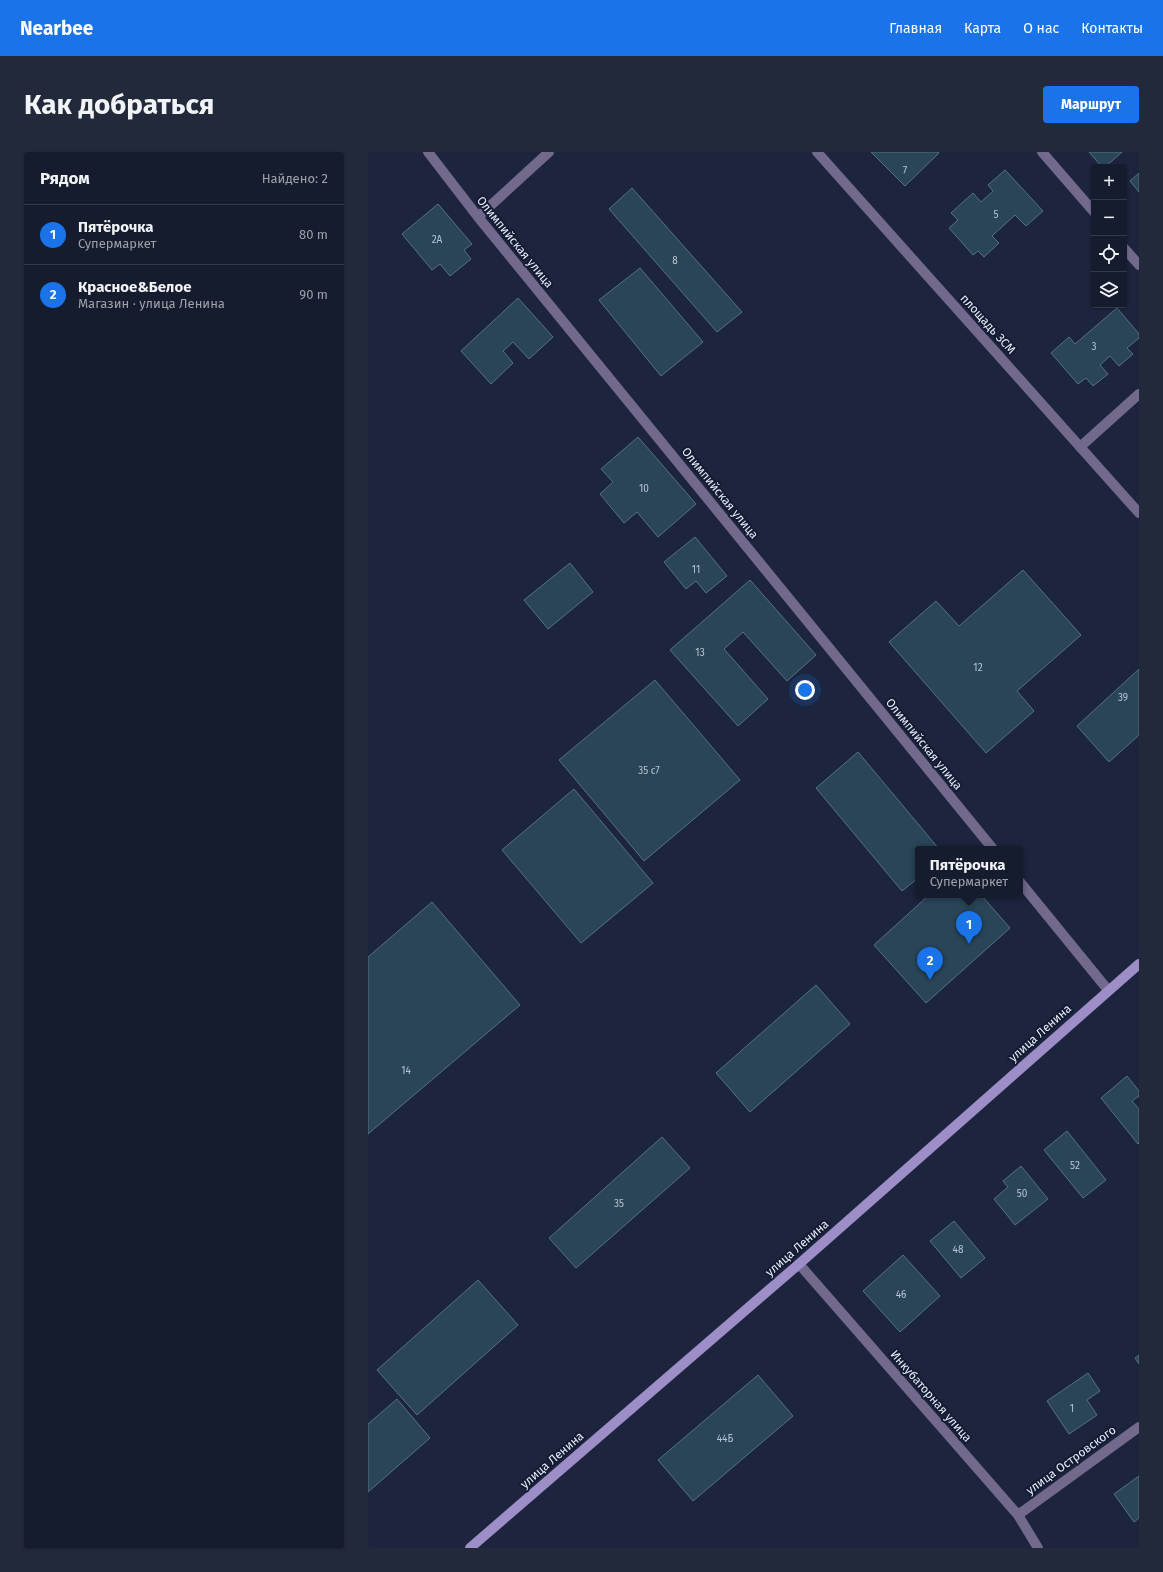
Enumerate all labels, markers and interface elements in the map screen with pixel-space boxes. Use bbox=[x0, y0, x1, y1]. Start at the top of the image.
text: Nearbee bbox=[20, 17, 93, 40]
text: Главная bbox=[889, 20, 942, 37]
text: Карта bbox=[964, 20, 1001, 37]
text: О нас bbox=[1023, 20, 1059, 37]
text: Контакты bbox=[1081, 20, 1143, 37]
button: Маршрут bbox=[1043, 86, 1139, 123]
text: Как добраться bbox=[24, 88, 214, 121]
map controls bbox=[1091, 164, 1127, 308]
button: + bbox=[1091, 164, 1127, 200]
house number: 7 bbox=[903, 165, 908, 177]
text: Рядом bbox=[40, 168, 90, 189]
text: Найдено: 2 bbox=[262, 171, 328, 186]
street label: Олимпийская улица bbox=[474, 194, 556, 290]
button: − bbox=[1091, 200, 1127, 236]
house number: 5 bbox=[993, 209, 999, 221]
text: Пятёрочка bbox=[78, 218, 154, 236]
text: 1 bbox=[50, 227, 56, 242]
text: 80 m bbox=[299, 227, 328, 242]
house number: 2А bbox=[432, 234, 443, 246]
text: Супермаркет bbox=[78, 236, 156, 251]
button: locate bbox=[1091, 236, 1127, 272]
house number: 8 bbox=[672, 255, 678, 267]
button: layers bbox=[1091, 272, 1127, 308]
text: Красное&Белое bbox=[78, 278, 191, 296]
text: 2 bbox=[50, 287, 56, 302]
text: 90 m bbox=[299, 287, 328, 302]
street label: площадь ЗСМ bbox=[958, 291, 1018, 357]
text: Магазин · улица Ленина bbox=[78, 296, 225, 311]
house number: 3 bbox=[1092, 341, 1097, 353]
street label: Олимпийская улица bbox=[679, 445, 761, 541]
house number: 10 bbox=[639, 483, 649, 495]
house number: 11 bbox=[692, 564, 700, 576]
house number: 13 bbox=[695, 647, 705, 659]
house number: 12 bbox=[973, 662, 983, 674]
your location bbox=[795, 680, 815, 700]
house number: 39 bbox=[1118, 692, 1128, 704]
street label: Олимпийская улица bbox=[883, 696, 965, 792]
house number: 35 с7 bbox=[638, 765, 660, 777]
popup bbox=[915, 846, 1023, 898]
text: Пятёрочка bbox=[930, 856, 1005, 874]
text: Супермаркет bbox=[930, 874, 1008, 889]
pin: 1 bbox=[956, 911, 982, 944]
pin: 2 bbox=[917, 947, 943, 980]
street label: улица Ленина bbox=[1006, 1001, 1074, 1065]
house number: 14 bbox=[401, 1065, 412, 1077]
house number: 52 bbox=[1070, 1160, 1080, 1172]
house number: 50 bbox=[1017, 1188, 1028, 1200]
house number: 35 bbox=[614, 1198, 624, 1210]
street label: улица Ленина bbox=[763, 1217, 831, 1279]
house number: 48 bbox=[953, 1244, 964, 1256]
house number: 46 bbox=[896, 1289, 906, 1301]
street label: Инкубаторная улица bbox=[887, 1347, 975, 1445]
house number: 1 bbox=[1070, 1403, 1074, 1415]
street label: улица Островского bbox=[1023, 1423, 1119, 1497]
street label: улица Ленина bbox=[518, 1429, 586, 1491]
house number: 44Б bbox=[717, 1433, 733, 1445]

